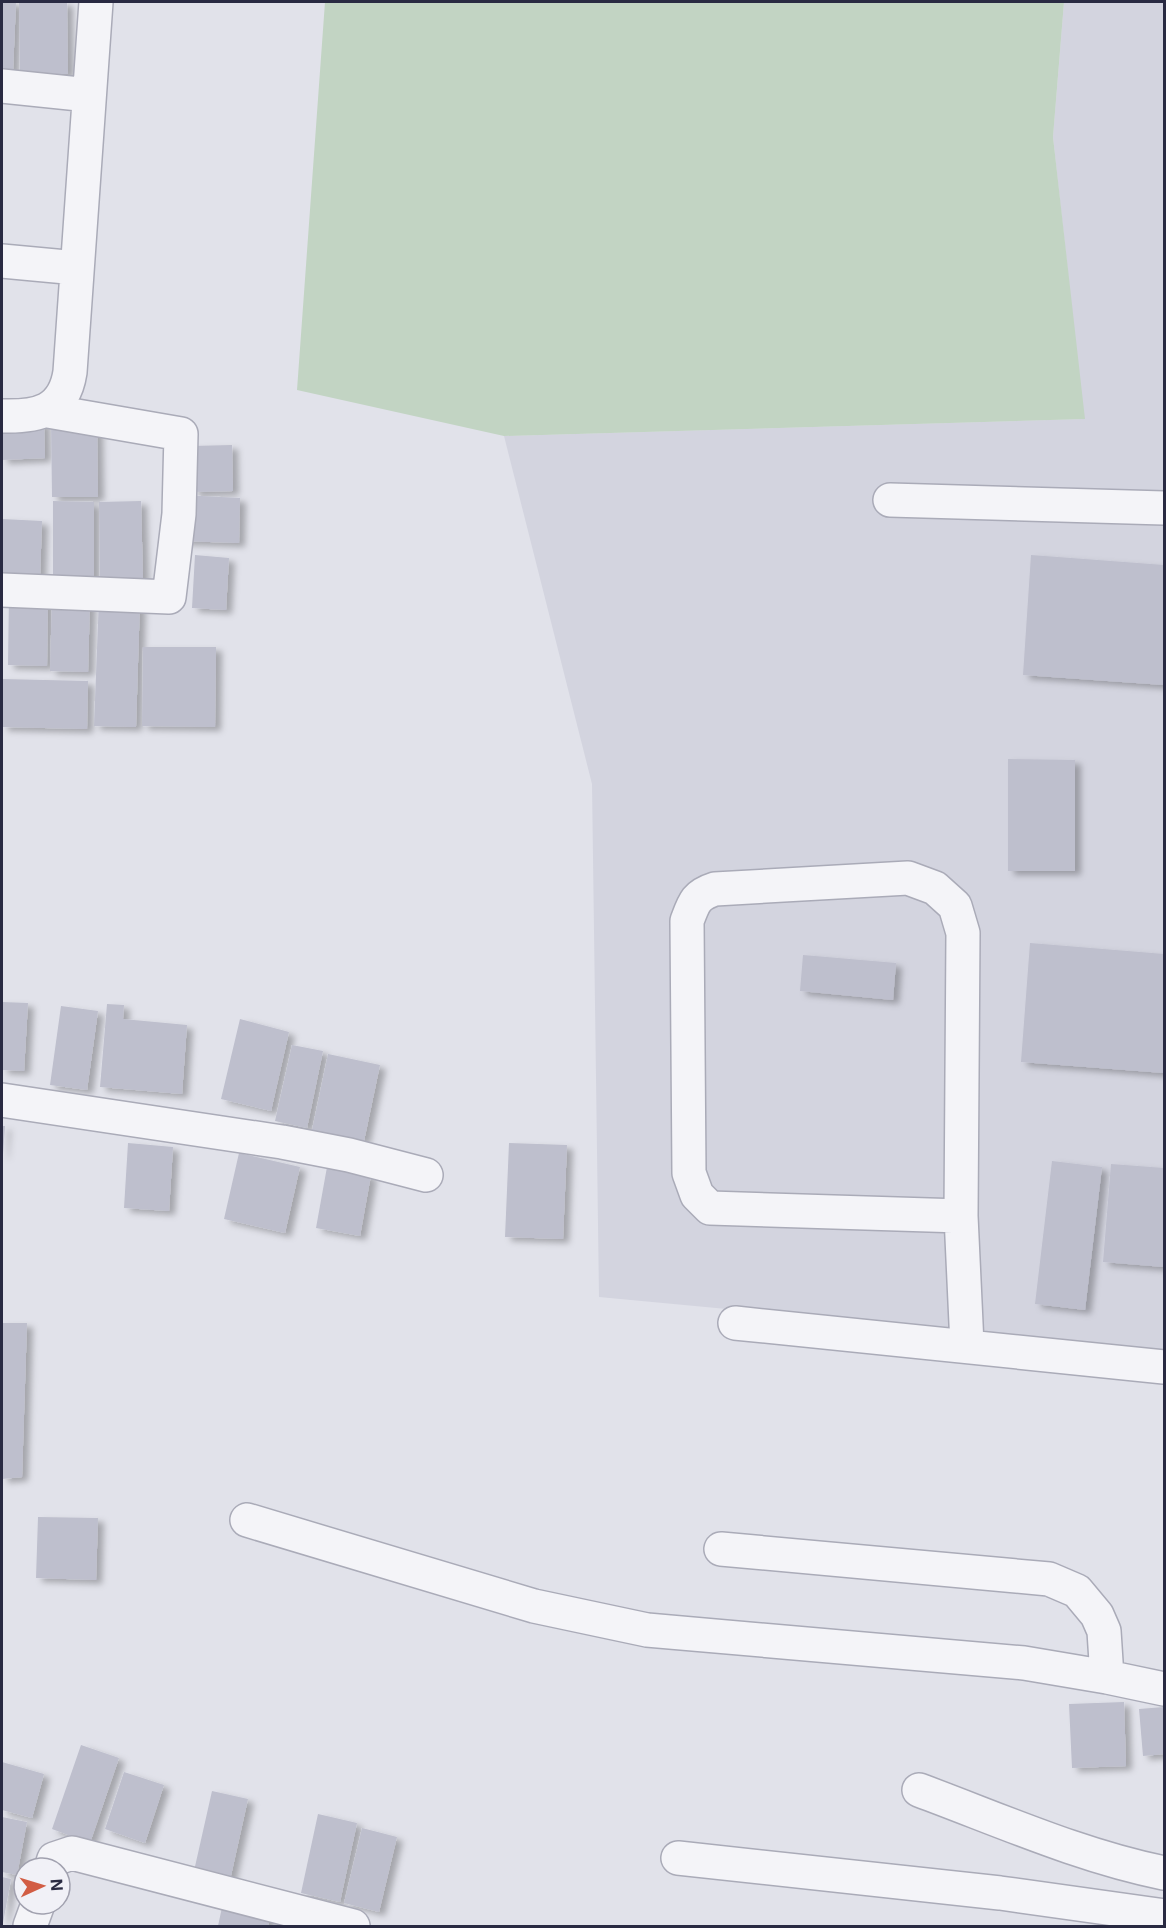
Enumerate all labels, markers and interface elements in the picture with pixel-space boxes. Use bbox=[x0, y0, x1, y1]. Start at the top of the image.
north arrow bbox=[12, 1856, 72, 1916]
text: N bbox=[47, 1878, 67, 1892]

